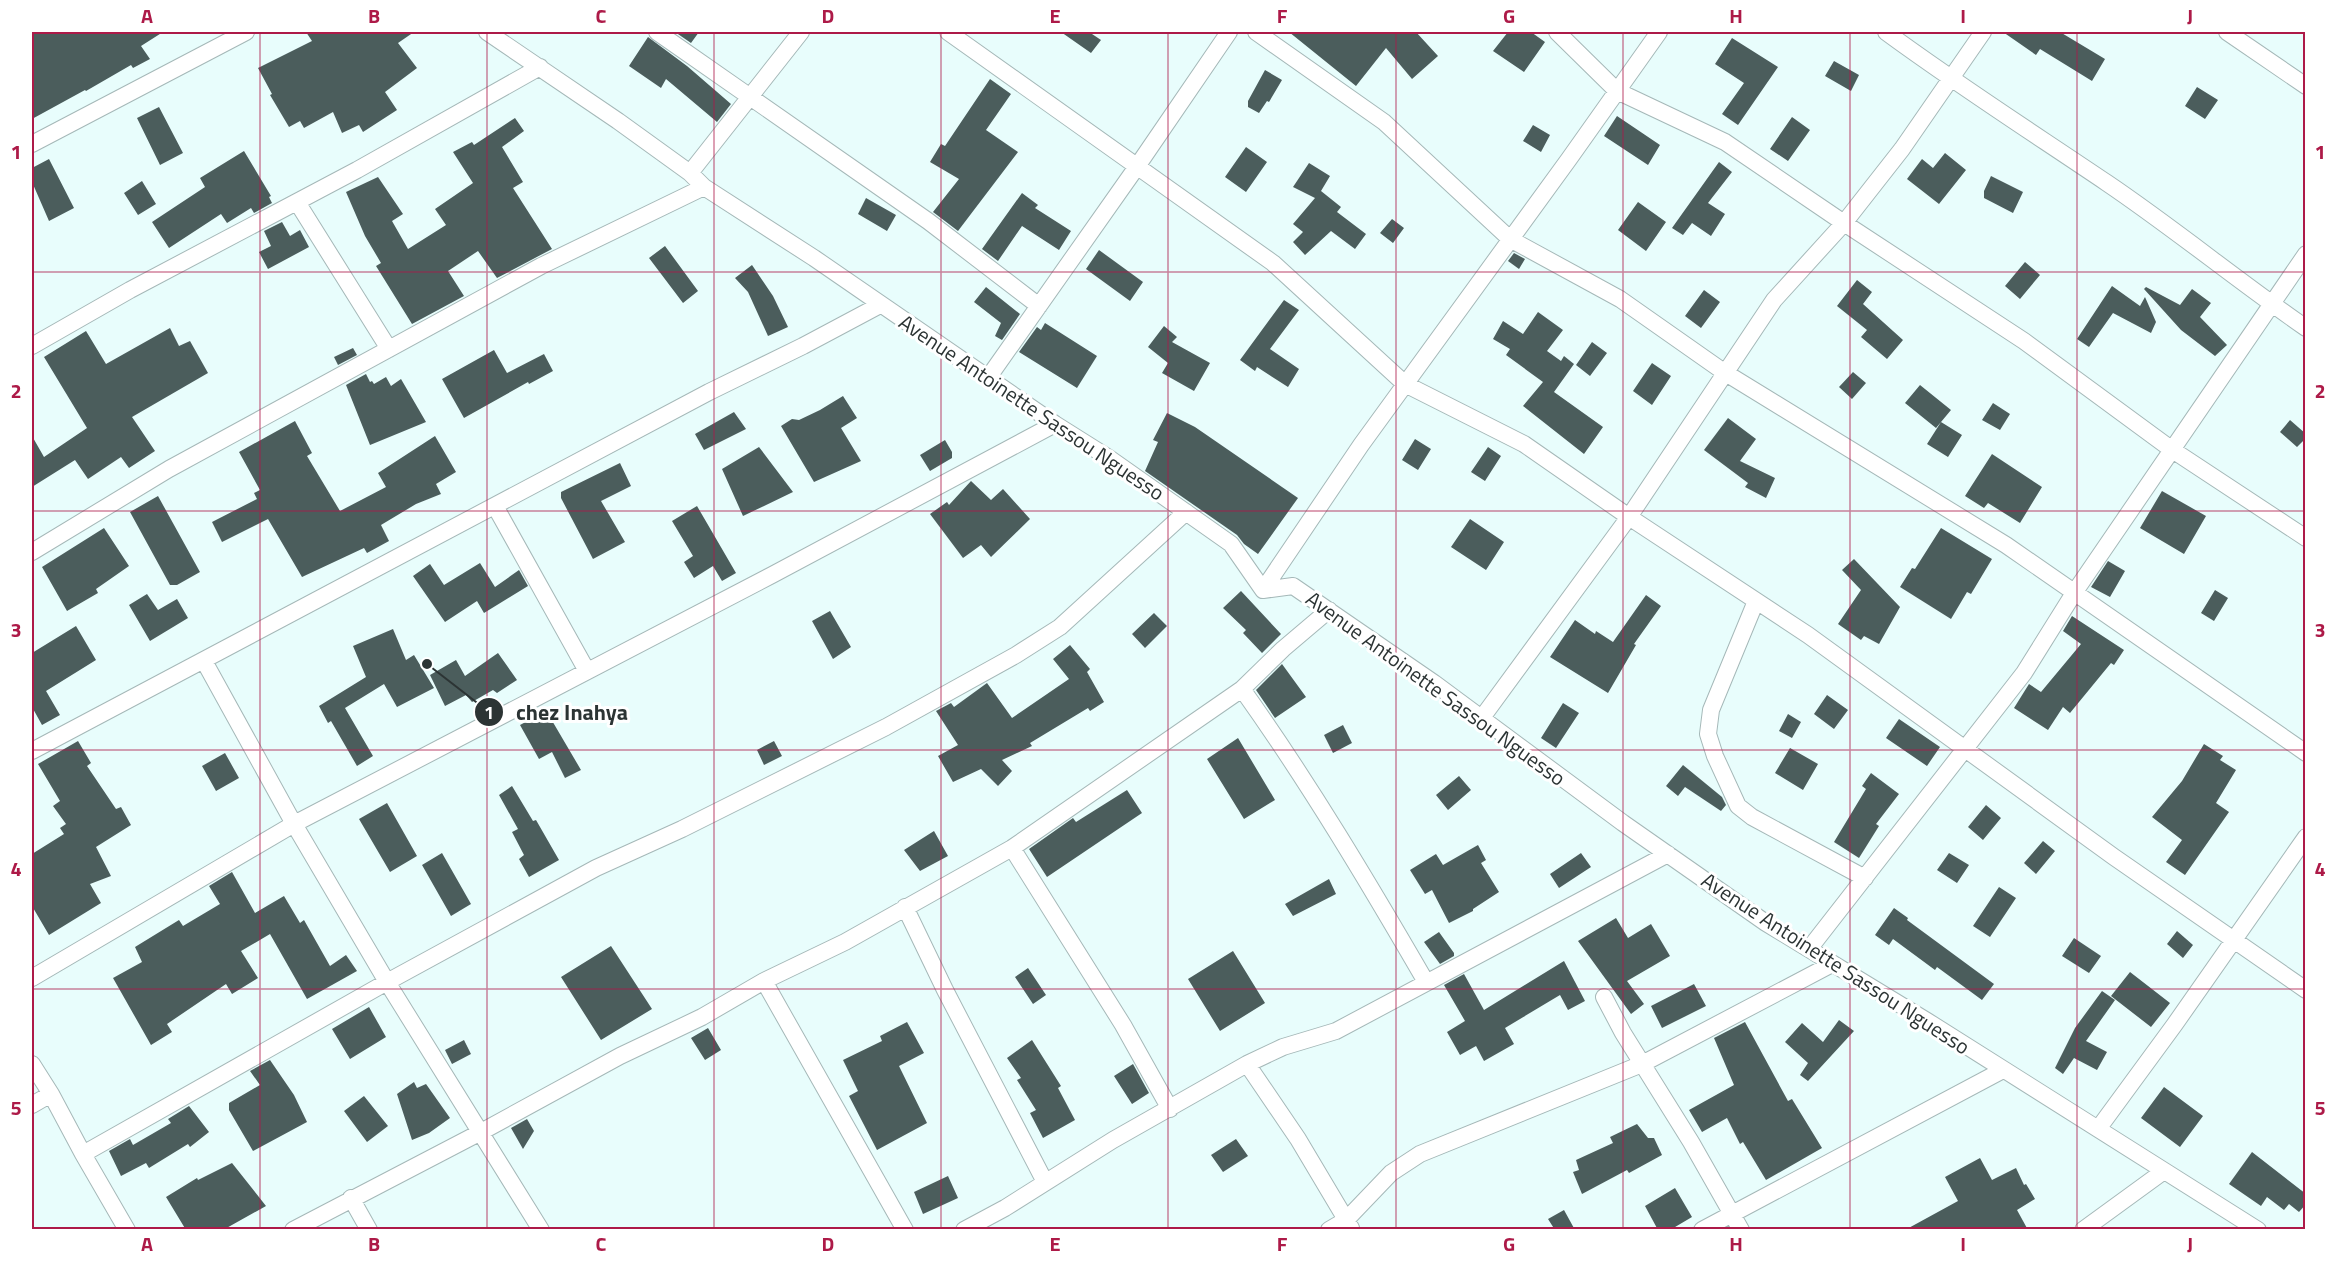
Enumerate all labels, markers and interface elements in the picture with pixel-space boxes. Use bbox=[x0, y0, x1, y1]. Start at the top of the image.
text: A bbox=[141, 0, 153, 31]
text: B bbox=[368, 0, 380, 31]
text: C bbox=[596, 0, 607, 31]
text: D bbox=[822, 0, 834, 31]
text: E bbox=[1049, 0, 1061, 31]
text: F bbox=[1277, 0, 1288, 31]
text: G bbox=[1503, 0, 1515, 31]
text: H bbox=[1729, 0, 1743, 31]
text: I bbox=[1960, 0, 1966, 31]
text: J bbox=[2187, 0, 2193, 31]
text: 1 bbox=[10, 136, 22, 167]
text: 1 bbox=[2314, 136, 2326, 167]
street label: Avenue Antoinette Sassou Nguesso bbox=[893, 306, 1171, 508]
text: 2 bbox=[10, 375, 22, 406]
text: 2 bbox=[2314, 375, 2326, 406]
street label: Avenue Antoinette Sassou Nguesso bbox=[1299, 583, 1573, 793]
text: 3 bbox=[10, 614, 22, 645]
text: 3 bbox=[2314, 614, 2326, 645]
callout: chez Inahya bbox=[474, 692, 640, 732]
text: chez Inahya bbox=[516, 695, 628, 729]
text: 1 bbox=[484, 699, 494, 726]
text: 4 bbox=[10, 853, 22, 884]
text: 4 bbox=[2314, 853, 2326, 884]
street label: Avenue Antoinette Sassou Nguesso bbox=[1695, 864, 1977, 1062]
text: 5 bbox=[10, 1092, 22, 1123]
text: 5 bbox=[2314, 1092, 2326, 1123]
text: A bbox=[141, 1228, 153, 1259]
text: B bbox=[368, 1228, 380, 1259]
text: C bbox=[596, 1228, 607, 1259]
text: D bbox=[822, 1228, 834, 1259]
text: E bbox=[1049, 1228, 1061, 1259]
text: F bbox=[1277, 1228, 1288, 1259]
text: G bbox=[1503, 1228, 1515, 1259]
text: H bbox=[1729, 1228, 1743, 1259]
text: I bbox=[1960, 1228, 1966, 1259]
text: J bbox=[2187, 1228, 2193, 1259]

